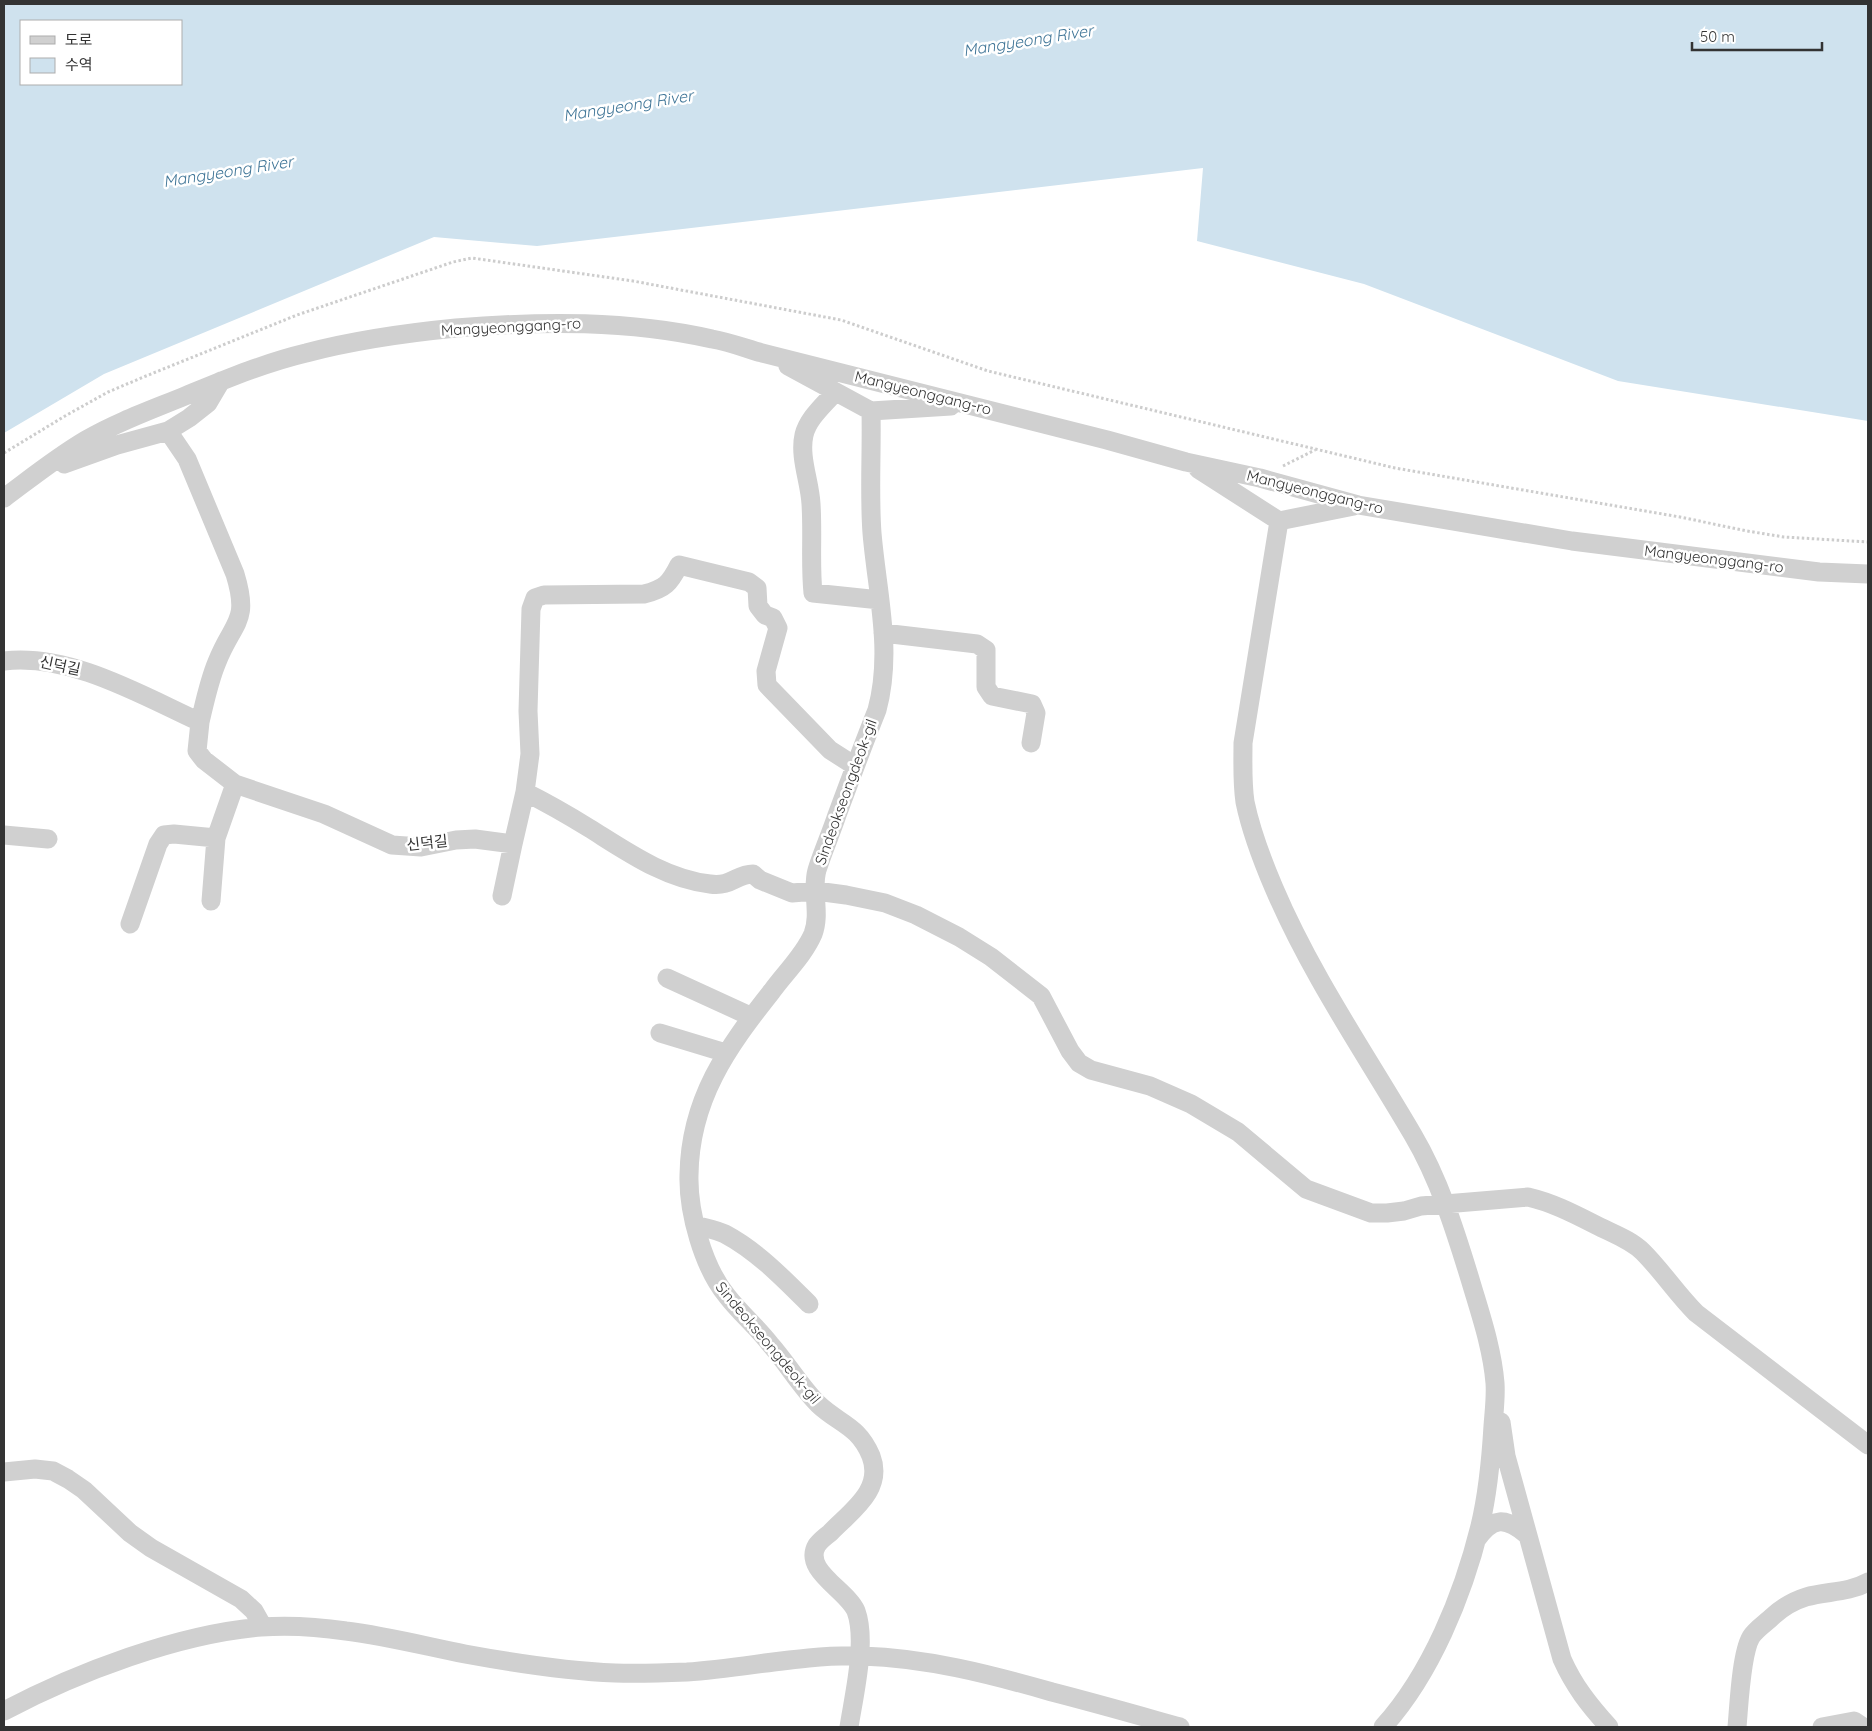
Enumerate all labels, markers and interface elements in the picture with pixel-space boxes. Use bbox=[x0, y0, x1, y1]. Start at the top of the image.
legend bbox=[20, 20, 182, 85]
water label: Mangyeong River bbox=[962, 20, 1096, 60]
scale bar bbox=[1692, 20, 1822, 52]
text: 50 m bbox=[1700, 27, 1735, 46]
text: 도로 bbox=[65, 30, 93, 49]
text: 수역 bbox=[65, 55, 93, 74]
water label: Mangyeong River bbox=[562, 85, 696, 125]
water label: Mangyeong River bbox=[162, 151, 296, 191]
street label: Mangyeonggang-ro bbox=[440, 313, 582, 340]
street label: Mangyeonggang-ro bbox=[853, 366, 993, 419]
street label: Mangyeonggang-ro bbox=[1245, 465, 1385, 518]
street label: Mangyeonggang-ro bbox=[1643, 541, 1785, 576]
street label: 신덕길 bbox=[38, 652, 82, 679]
street label: Sindeokseongdeok-gil bbox=[810, 716, 881, 867]
street label: 신덕길 bbox=[405, 831, 449, 854]
street label: Sindeokseongdeok-gil bbox=[712, 1278, 825, 1408]

